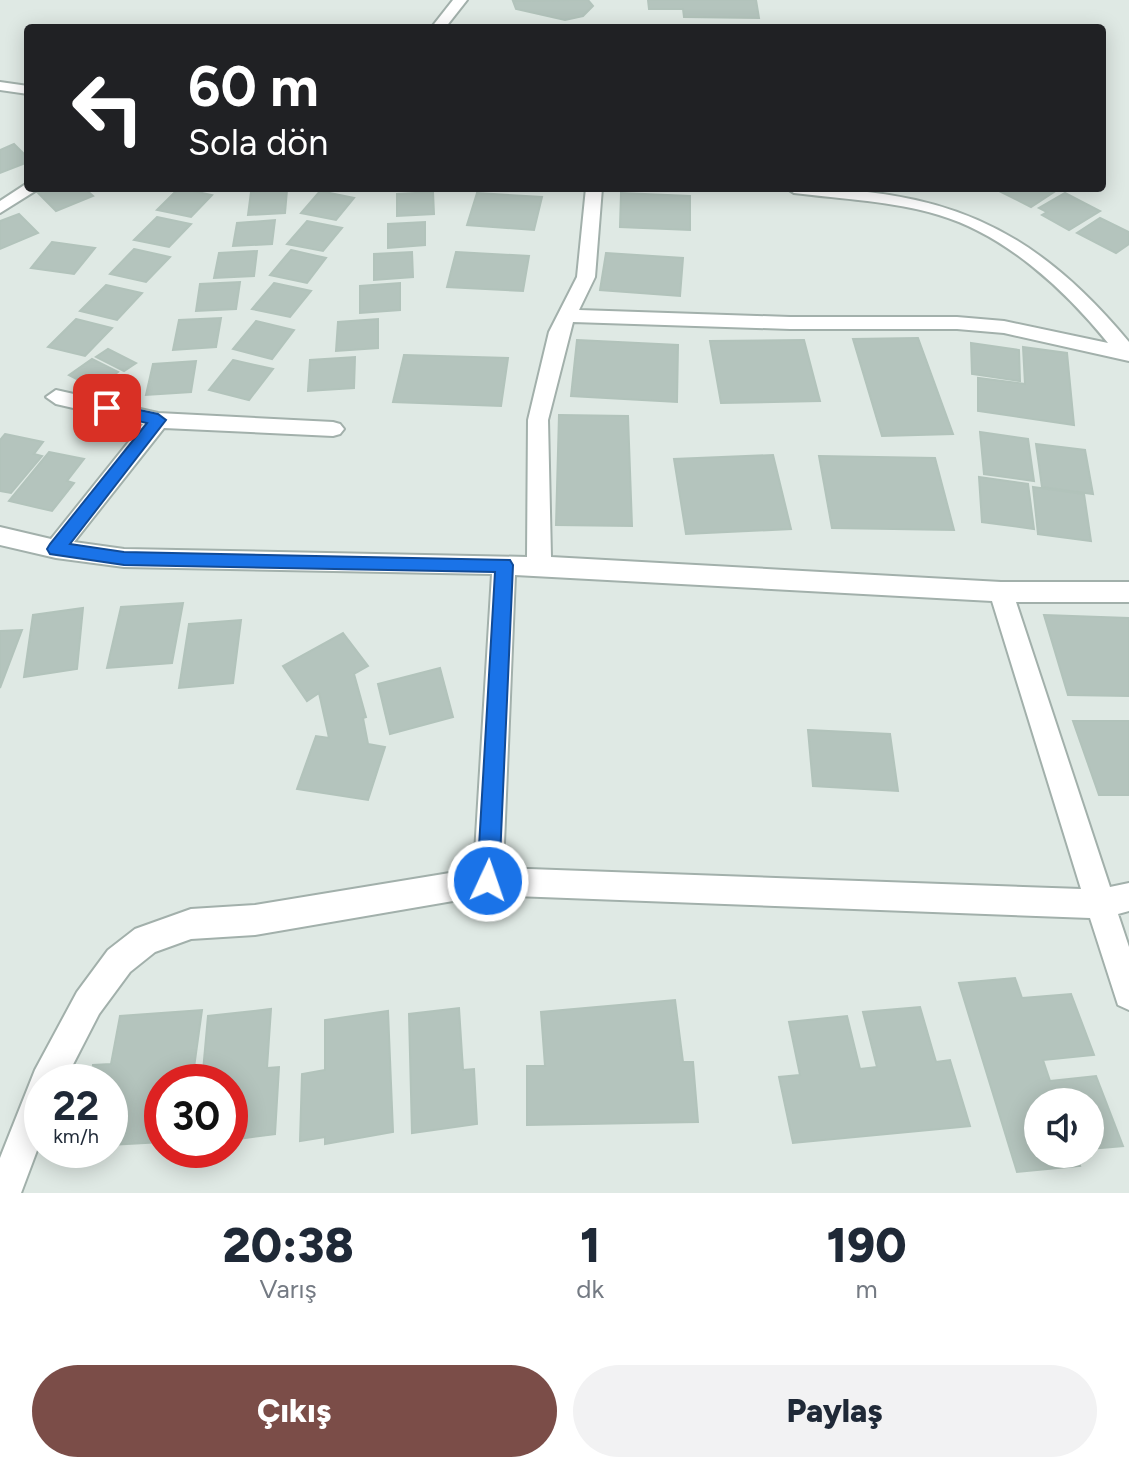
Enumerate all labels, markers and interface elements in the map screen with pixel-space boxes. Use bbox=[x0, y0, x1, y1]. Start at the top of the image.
text: 60 m bbox=[188, 53, 319, 120]
icon: left bbox=[56, 56, 160, 160]
text: Sola dön bbox=[188, 121, 328, 164]
pin bbox=[73, 374, 141, 442]
icon: arrive bbox=[85, 386, 129, 430]
position arrow bbox=[446, 839, 530, 923]
speed limit sign: 30 bbox=[144, 1064, 248, 1168]
text: 22 bbox=[53, 1082, 99, 1130]
map controls bbox=[1024, 1088, 1104, 1168]
button: sound bbox=[1024, 1088, 1104, 1168]
text: km/h bbox=[53, 1124, 99, 1148]
text: 20:38 bbox=[222, 1216, 354, 1274]
text: 1 bbox=[580, 1216, 600, 1274]
text: 190 bbox=[827, 1216, 906, 1274]
text: Varış bbox=[260, 1273, 317, 1305]
text: dk bbox=[576, 1273, 604, 1305]
text: m bbox=[855, 1273, 878, 1305]
button: Çıkış bbox=[32, 1365, 557, 1457]
button: Paylaş bbox=[573, 1365, 1097, 1457]

